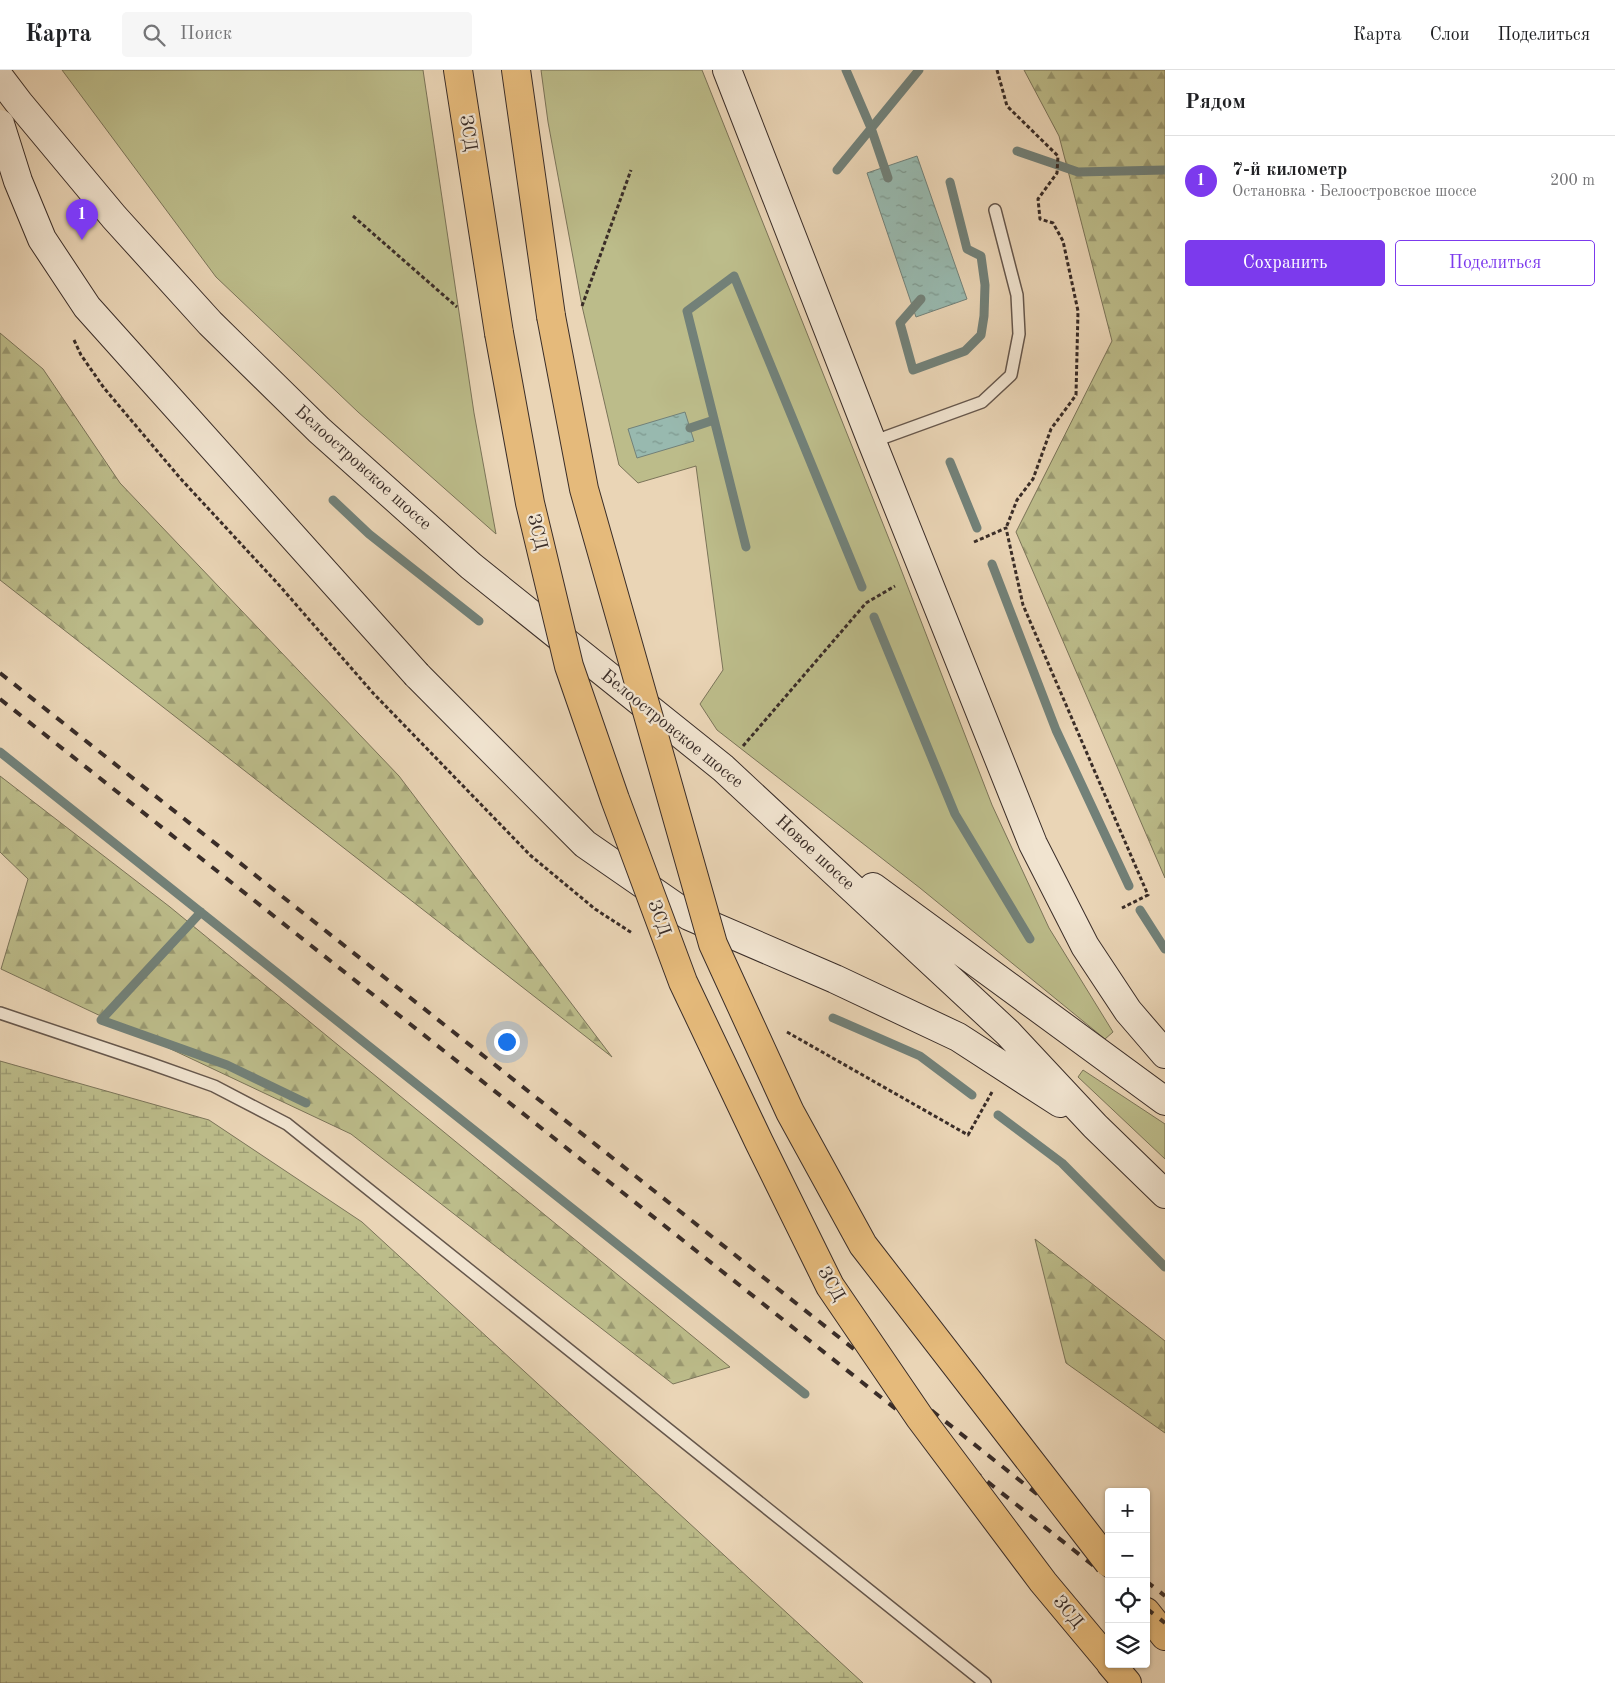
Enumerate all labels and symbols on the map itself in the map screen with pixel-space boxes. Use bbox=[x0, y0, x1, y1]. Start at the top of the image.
street label: ЗСД bbox=[456, 114, 480, 152]
pin: 1 bbox=[66, 199, 98, 240]
street label: Белоостровское шоссе bbox=[291, 402, 435, 534]
street label: ЗСД bbox=[524, 512, 550, 552]
street label: Белоостровское шоссе bbox=[598, 666, 746, 792]
street label: Новое шоссе bbox=[772, 812, 858, 894]
street label: ЗСД bbox=[644, 898, 674, 938]
your location bbox=[494, 1029, 520, 1055]
street label: ЗСД bbox=[814, 1264, 848, 1304]
street label: ЗСД bbox=[1049, 1592, 1087, 1632]

